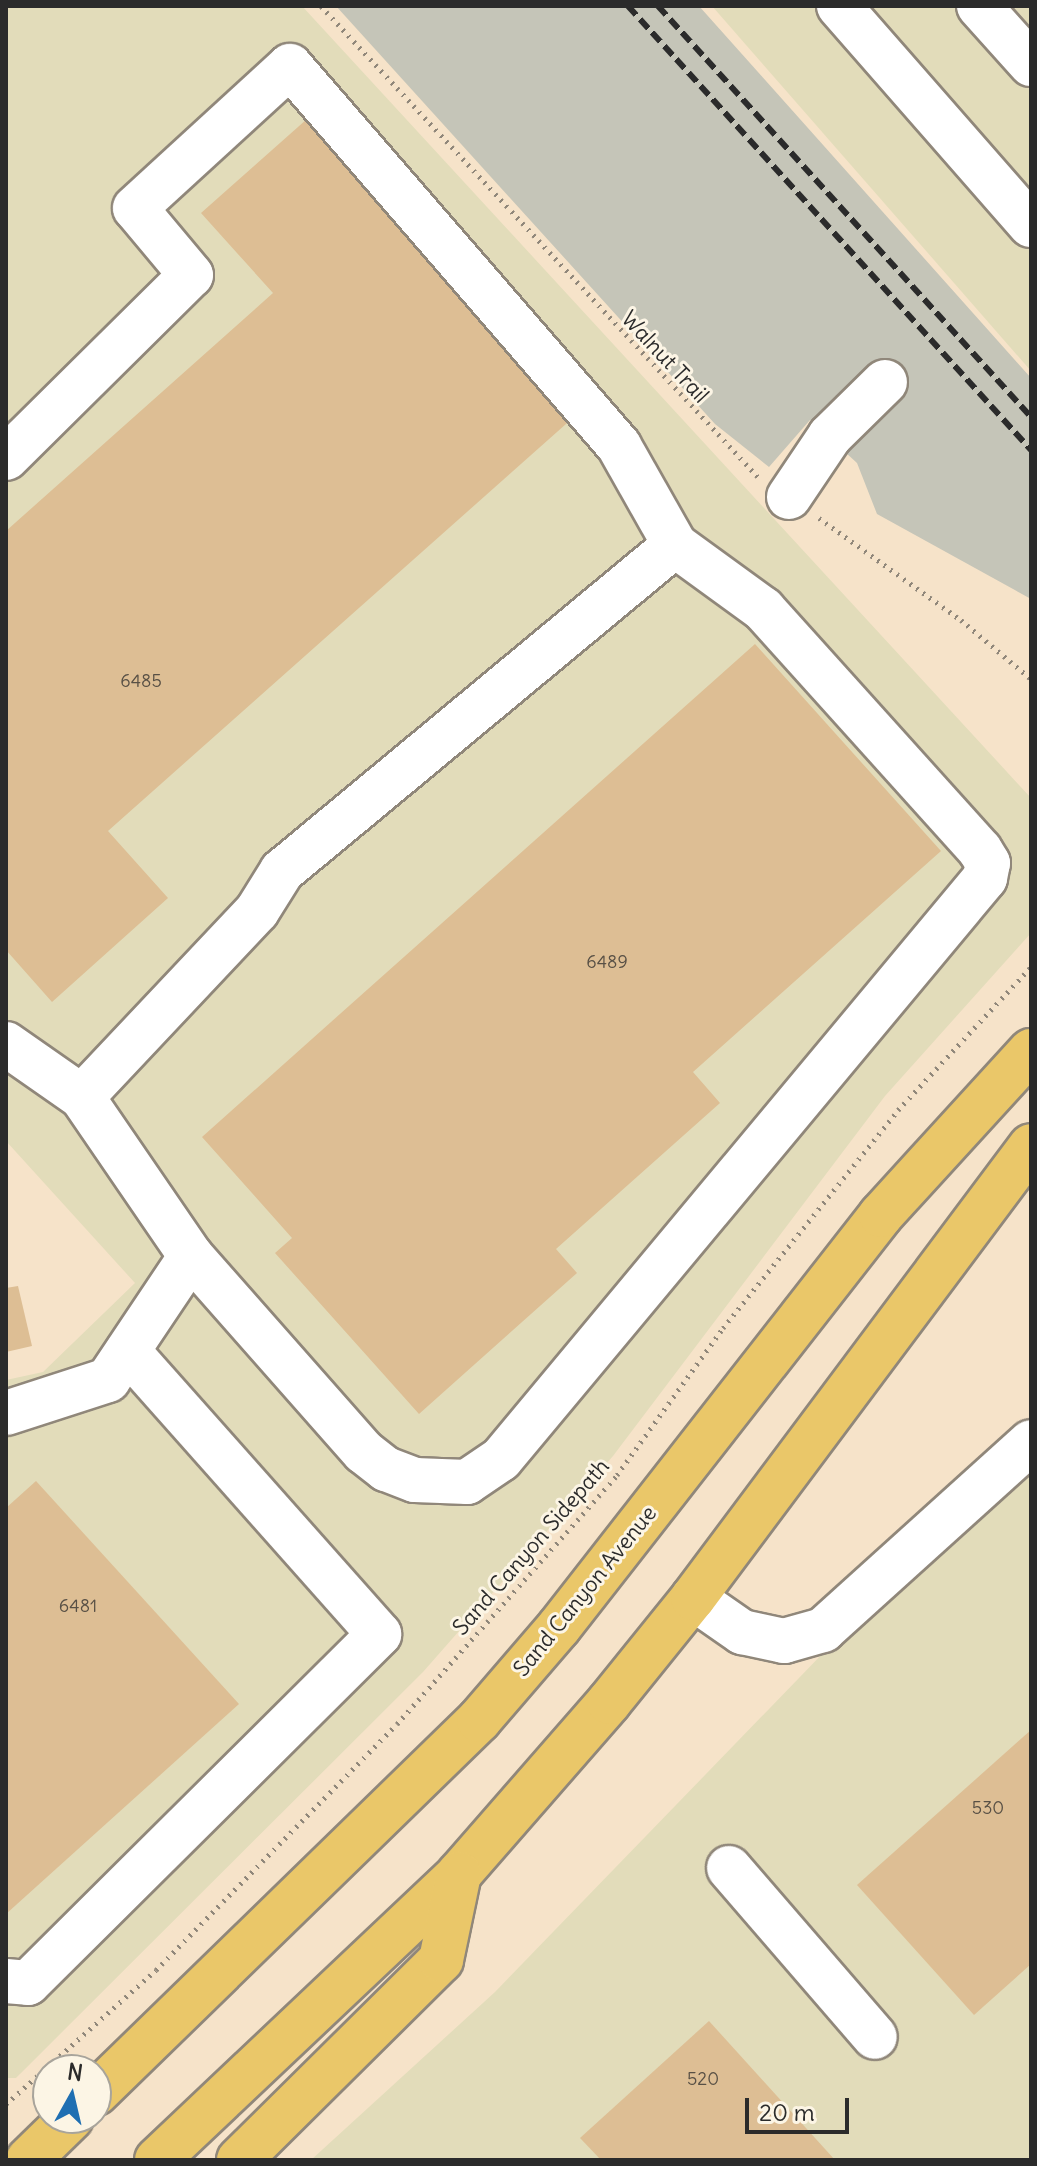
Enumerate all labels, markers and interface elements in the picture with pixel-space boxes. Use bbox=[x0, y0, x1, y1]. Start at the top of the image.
street label: Walnut Trail bbox=[616, 306, 714, 408]
house number: 6485 bbox=[120, 670, 162, 692]
house number: 6489 bbox=[586, 951, 628, 973]
street label: Sand Canyon Sidepath bbox=[447, 1453, 615, 1641]
street label: Sand Canyon Avenue bbox=[508, 1500, 662, 1682]
house number: 6481 bbox=[59, 1595, 97, 1617]
house number: 530 bbox=[972, 1797, 1004, 1819]
north arrow bbox=[32, 2054, 112, 2134]
text: N bbox=[66, 2057, 85, 2087]
house number: 520 bbox=[687, 2068, 719, 2090]
scale bar bbox=[749, 2082, 853, 2132]
text: 20 m bbox=[759, 2097, 815, 2127]

